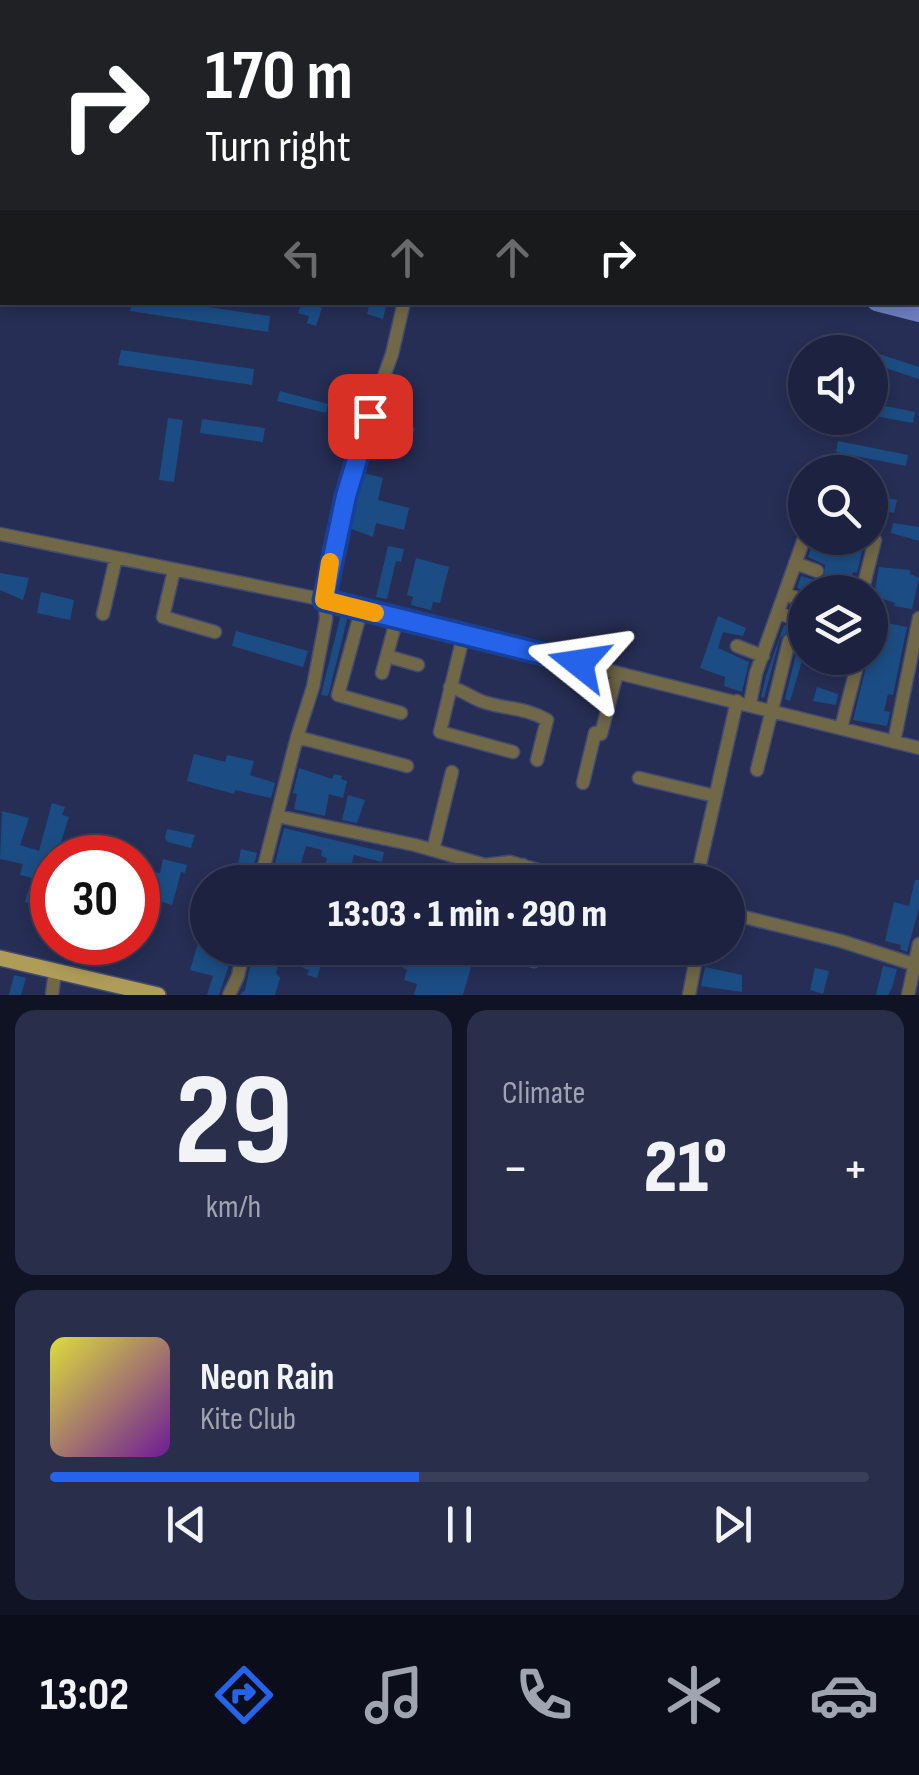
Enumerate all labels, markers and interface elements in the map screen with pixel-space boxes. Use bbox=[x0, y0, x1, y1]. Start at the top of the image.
text: 170 m bbox=[205, 35, 353, 119]
icon: right bbox=[40, 40, 170, 170]
text: Turn right bbox=[205, 120, 351, 175]
icon: left bbox=[275, 230, 330, 285]
icon: ahead bbox=[380, 230, 435, 285]
icon: ahead bbox=[485, 230, 540, 285]
icon: right bbox=[590, 230, 645, 285]
map controls bbox=[788, 335, 888, 675]
button: sound bbox=[788, 335, 888, 435]
pin bbox=[328, 374, 413, 459]
icon: arrive bbox=[343, 389, 398, 444]
button: search bbox=[788, 455, 888, 555]
button: layers bbox=[788, 575, 888, 675]
position arrow bbox=[527, 611, 631, 715]
speed limit sign: 30 bbox=[30, 835, 160, 965]
text: 13:03 · 1 min · 290 m bbox=[328, 892, 607, 937]
text: 29 bbox=[174, 1045, 293, 1201]
text: Climate bbox=[502, 1074, 585, 1113]
text: 21° bbox=[644, 1123, 727, 1214]
text: − bbox=[502, 1136, 529, 1203]
text: + bbox=[842, 1136, 869, 1203]
text: km/h bbox=[206, 1188, 261, 1227]
text: Neon Rain bbox=[200, 1355, 334, 1400]
text: Kite Club bbox=[200, 1400, 296, 1439]
icon: previous bbox=[159, 1497, 214, 1552]
icon: pause bbox=[432, 1497, 487, 1552]
icon: next bbox=[705, 1497, 760, 1552]
icon: directions bbox=[209, 1660, 279, 1730]
icon: music bbox=[359, 1660, 429, 1730]
icon: phone bbox=[509, 1660, 579, 1730]
icon: climate bbox=[659, 1660, 729, 1730]
icon: car bbox=[809, 1660, 879, 1730]
text: 13:02 bbox=[40, 1668, 129, 1723]

